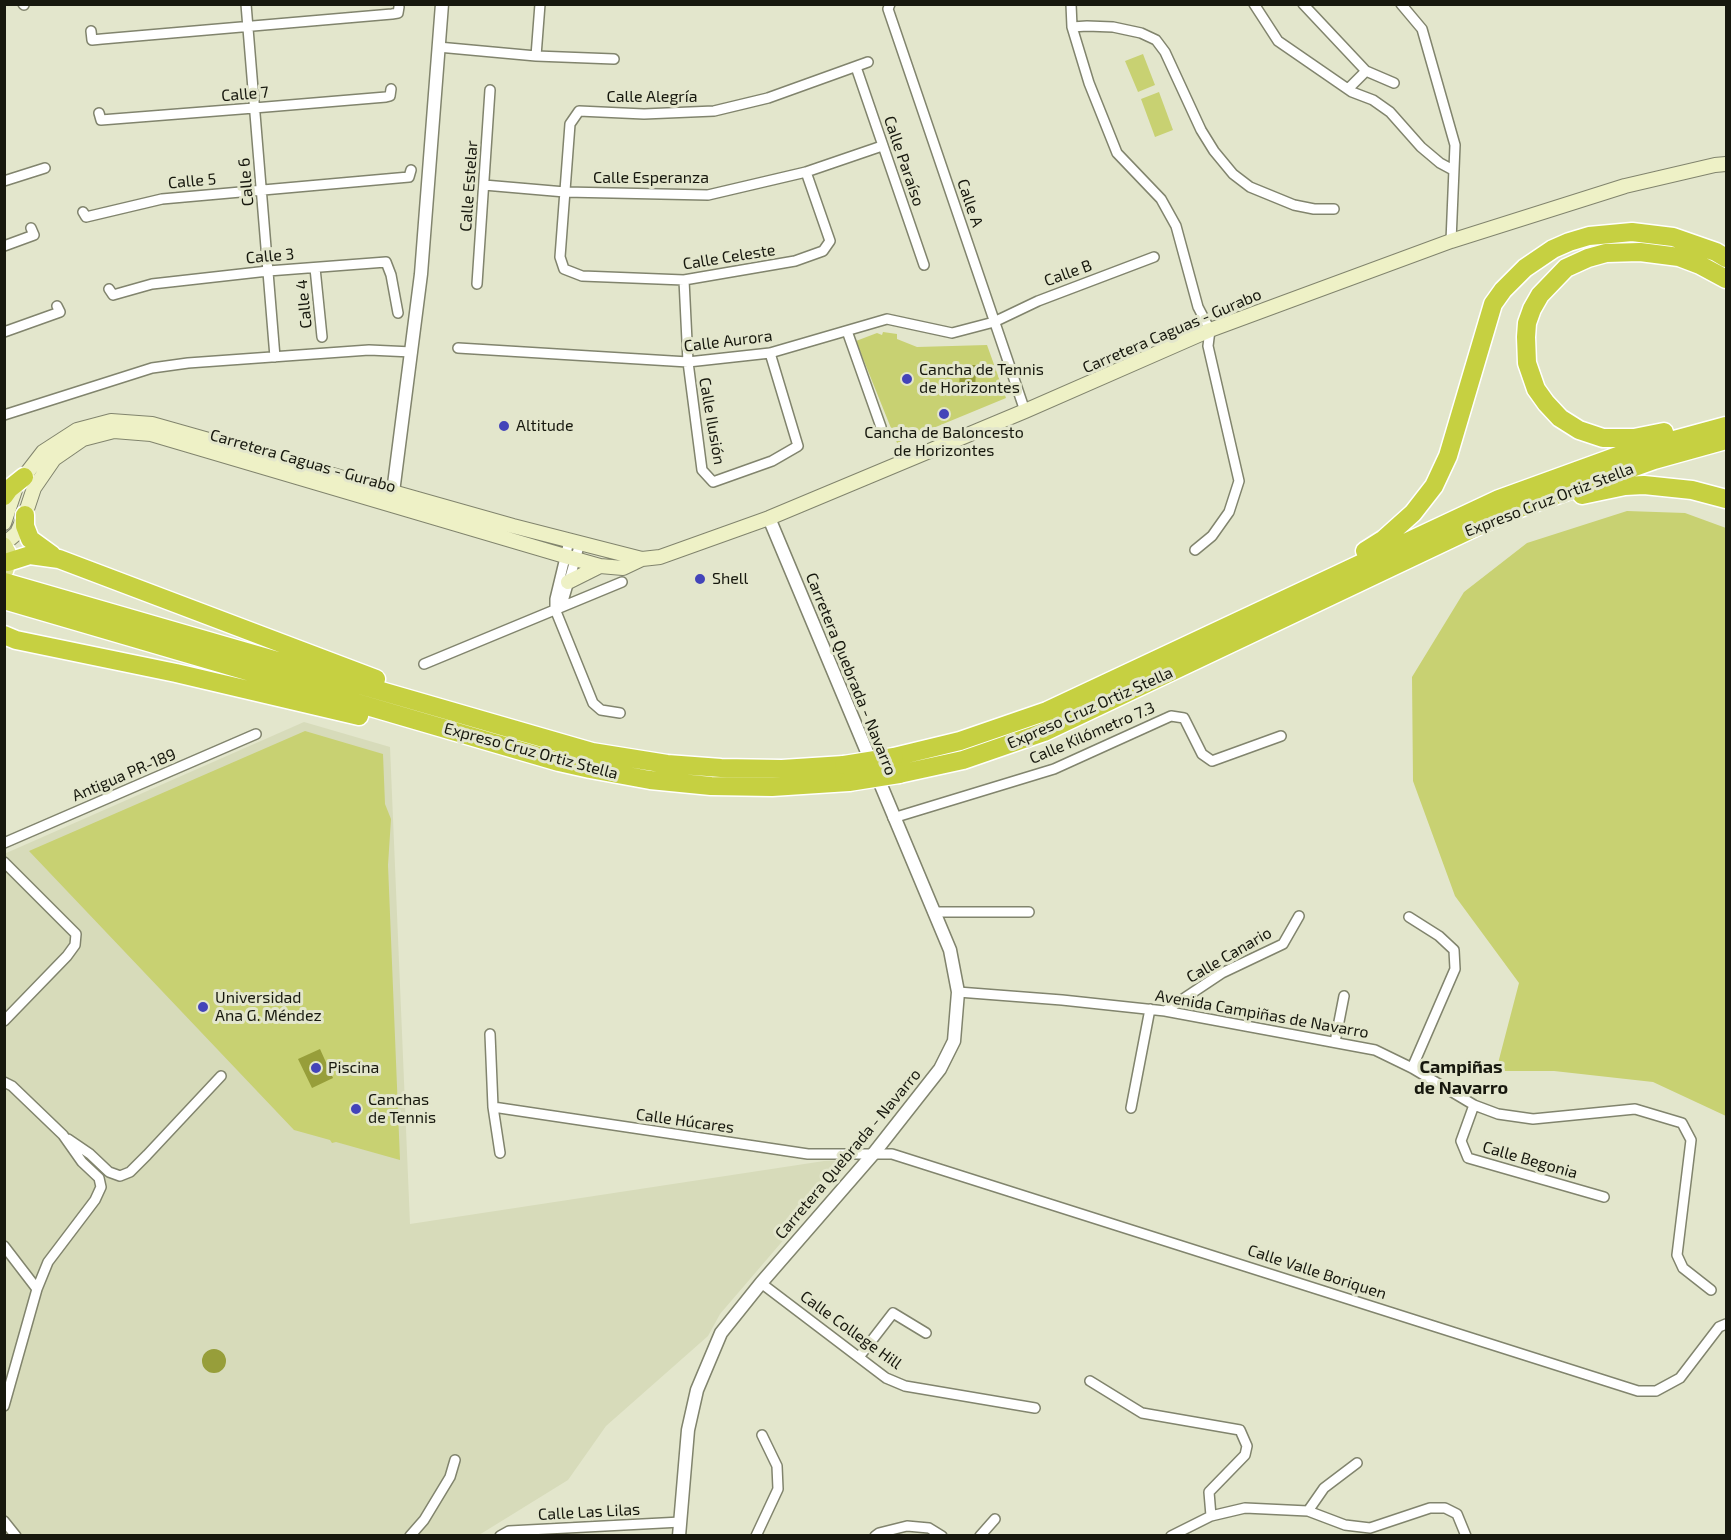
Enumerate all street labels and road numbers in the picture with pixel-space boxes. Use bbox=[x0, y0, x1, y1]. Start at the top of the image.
street label: Calle 7 bbox=[220, 82, 270, 106]
street label: Calle Alegría bbox=[607, 87, 697, 107]
street label: Calle Paraíso bbox=[880, 113, 928, 209]
street label: Calle Estelar bbox=[456, 140, 482, 232]
street label: Calle 6 bbox=[234, 157, 258, 207]
street label: Calle Esperanza bbox=[593, 168, 709, 188]
street label: Calle 5 bbox=[167, 169, 217, 193]
street label: Calle A bbox=[953, 176, 987, 230]
street label: Calle Celeste bbox=[681, 240, 777, 274]
street label: Calle 3 bbox=[245, 244, 295, 268]
street label: Calle B bbox=[1041, 256, 1095, 290]
street label: Calle 4 bbox=[292, 278, 316, 330]
street label: Carretera Caguas - Gurabo bbox=[1080, 285, 1264, 377]
street label: Calle Aurora bbox=[683, 326, 773, 356]
street label: Calle Ilusión bbox=[695, 376, 729, 466]
street label: Carretera Caguas - Gurabo bbox=[208, 425, 398, 497]
street label: Expreso Cruz Ortiz Stella bbox=[1462, 459, 1636, 541]
street label: Carretera Quebrada - Navarro bbox=[802, 570, 900, 778]
street label: Expreso Cruz Ortiz Stella bbox=[1004, 663, 1176, 753]
street label: Calle Kilómetro 7.3 bbox=[1026, 698, 1158, 768]
street label: Expreso Cruz Ortiz Stella bbox=[442, 719, 620, 783]
street label: Antigua PR-189 bbox=[69, 744, 179, 806]
street label: Calle Canario bbox=[1183, 923, 1275, 987]
street label: Avenida Campiñas de Navarro bbox=[1154, 986, 1370, 1042]
street label: Carretera Quebrada - Navarro bbox=[771, 1065, 925, 1243]
street label: Calle Húcares bbox=[635, 1105, 735, 1137]
street label: Calle Begonia bbox=[1480, 1137, 1580, 1183]
street label: Calle Valle Boriquen bbox=[1245, 1240, 1389, 1304]
street label: Calle College Hill bbox=[796, 1287, 906, 1373]
street label: Calle Las Lilas bbox=[538, 1500, 640, 1524]

